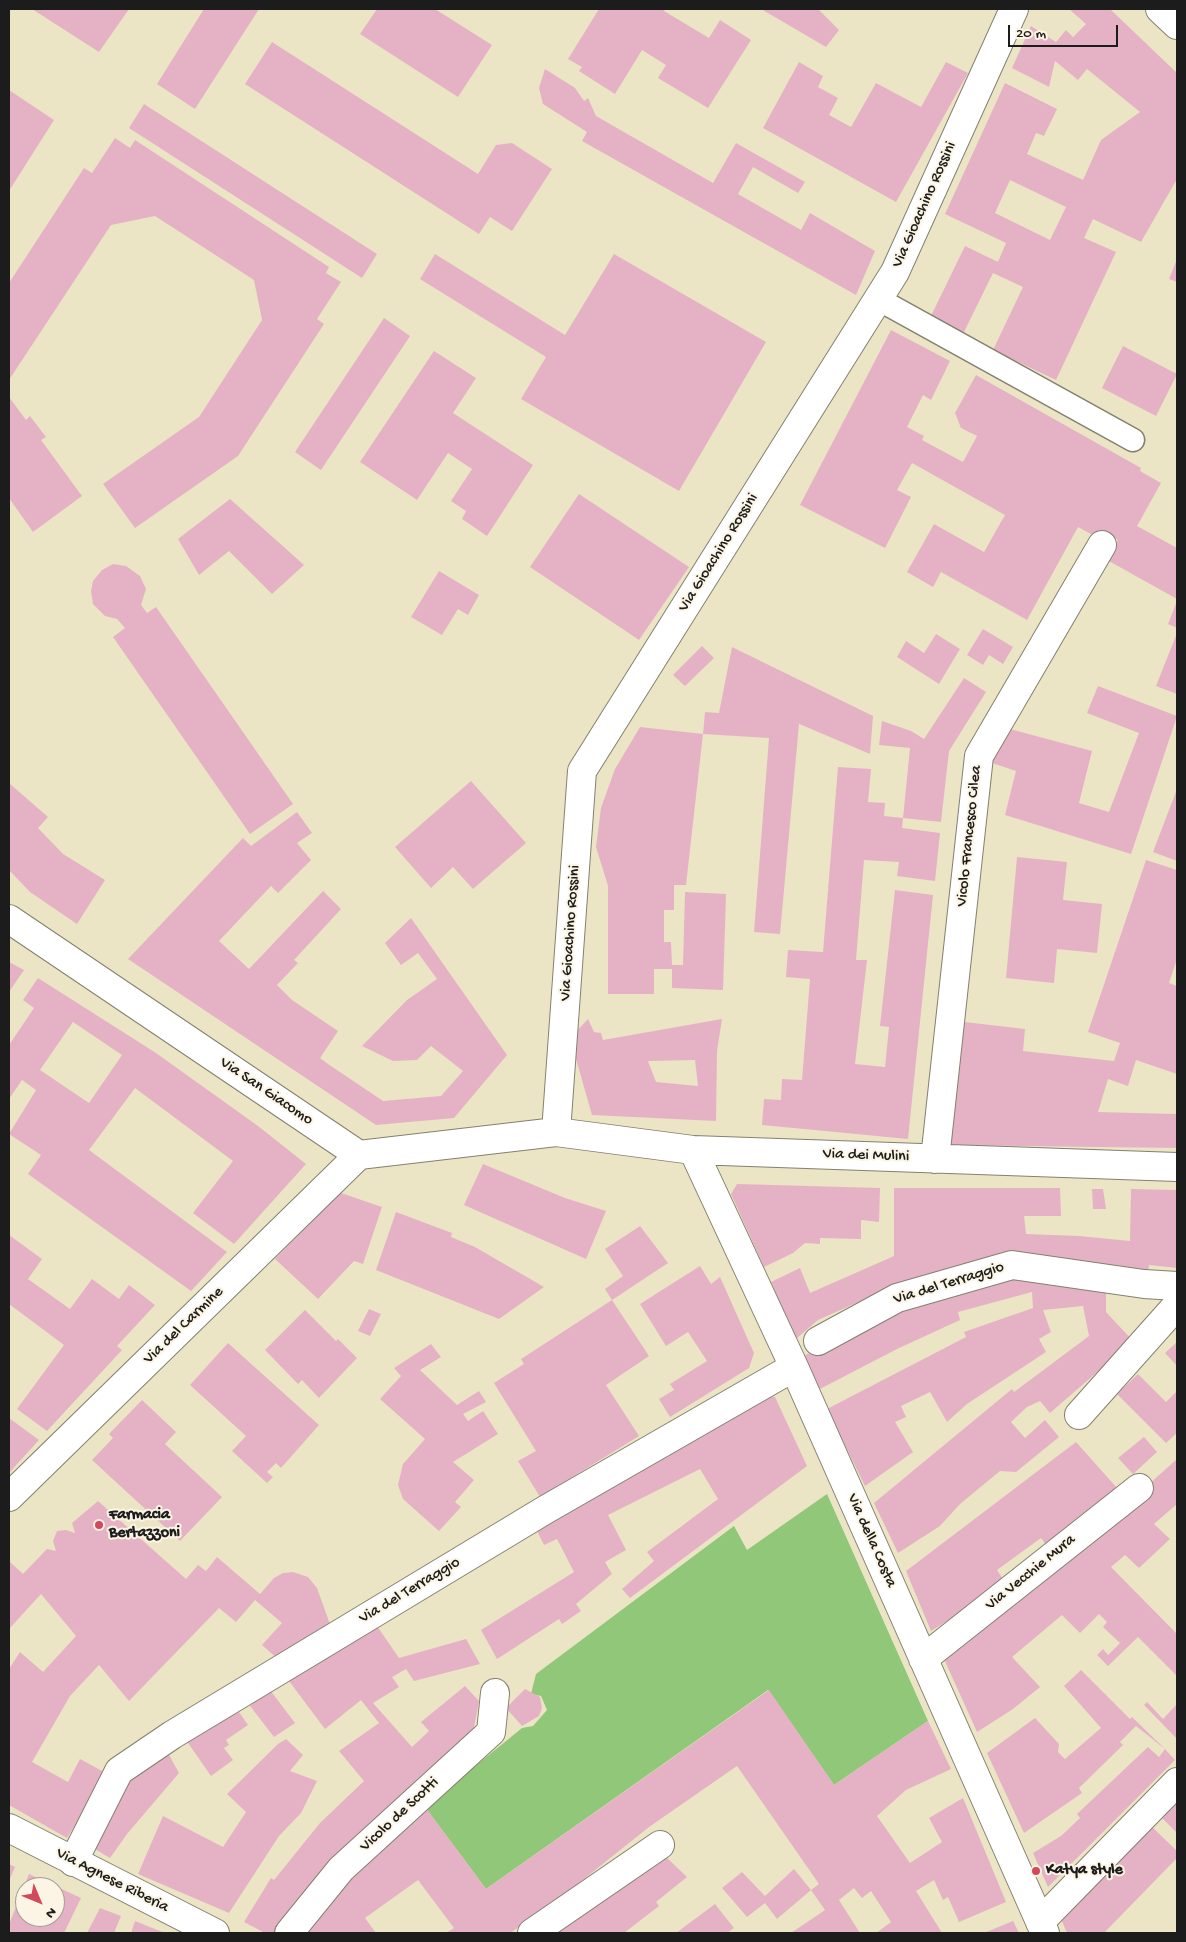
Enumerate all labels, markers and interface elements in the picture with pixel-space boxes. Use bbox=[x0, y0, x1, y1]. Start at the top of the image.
scale bar bbox=[1011, 15, 1121, 47]
text: 20 m bbox=[1016, 25, 1046, 43]
street label: Via Gioachino Rossini bbox=[889, 139, 961, 271]
street label: Via Gioachino Rossini bbox=[675, 490, 763, 616]
street label: Vicolo Francesco Cilea bbox=[953, 764, 987, 908]
street label: Via Gioachino Rossini bbox=[557, 864, 585, 1002]
street label: Via San Giacomo bbox=[216, 1054, 316, 1130]
street label: Via dei Mulini bbox=[822, 1145, 910, 1167]
street label: Via del Terraggio bbox=[891, 1258, 1007, 1310]
street label: Via del Carmine bbox=[140, 1283, 228, 1369]
street label: Via della Costa bbox=[842, 1491, 900, 1591]
place label: Farmacia Bertazzoni bbox=[109, 1506, 180, 1544]
marker: Farmacia Bertazzoni bbox=[93, 1519, 105, 1531]
street label: Via Vecchie Mura bbox=[982, 1531, 1080, 1615]
street label: Via del Terraggio bbox=[356, 1553, 464, 1629]
street label: Vicolo de Scotti bbox=[357, 1774, 443, 1856]
street label: Via Agnese Riberia bbox=[52, 1844, 172, 1918]
place label: Katya style bbox=[1046, 1861, 1123, 1881]
marker: Katya style bbox=[1030, 1865, 1042, 1877]
north arrow bbox=[15, 1877, 65, 1927]
text: N bbox=[41, 1903, 60, 1921]

